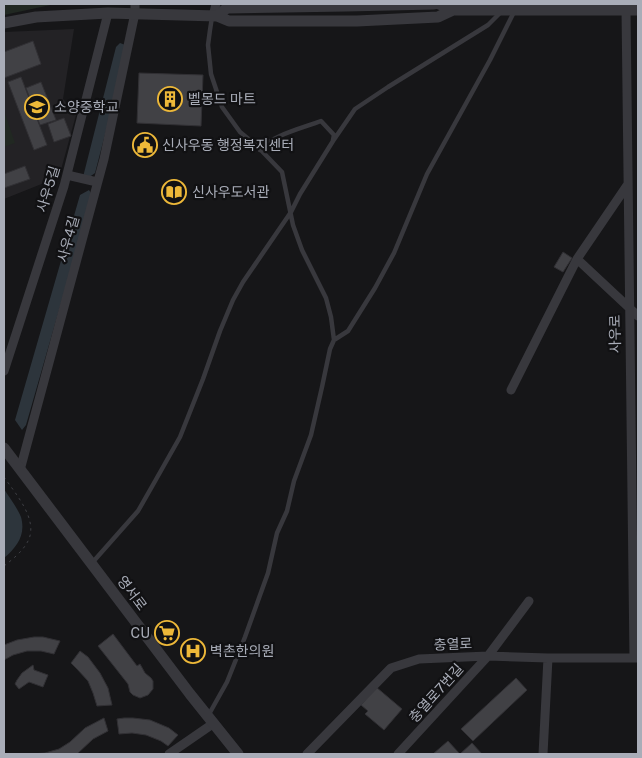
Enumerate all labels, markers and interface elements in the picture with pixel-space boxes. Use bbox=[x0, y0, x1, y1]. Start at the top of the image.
building icon: 벨몽드 마트 bbox=[157, 86, 183, 112]
place label: 벨몽드 마트 bbox=[188, 91, 256, 107]
school or university icon: 소양중학교 bbox=[24, 94, 50, 120]
place label: 소양중학교 bbox=[54, 99, 119, 115]
public building icon: 신사우동 행정복지센터 bbox=[132, 132, 158, 158]
place label: 신사우동 행정복지센터 bbox=[162, 137, 294, 153]
street label: 사우5길 bbox=[33, 164, 63, 214]
library icon: 신사우도서관 bbox=[161, 179, 187, 205]
place label: 신사우도서관 bbox=[192, 184, 269, 200]
street label: 사우4길 bbox=[54, 214, 82, 264]
street label: 사우로 bbox=[607, 314, 623, 353]
street label: 영서로 bbox=[114, 573, 150, 613]
supermarket icon: CU bbox=[154, 620, 180, 646]
place label: CU bbox=[131, 625, 150, 641]
street label: 충열로 bbox=[433, 635, 473, 653]
hospital icon: 벽촌한의원 bbox=[180, 638, 206, 664]
place label: 벽촌한의원 bbox=[210, 643, 274, 659]
street label: 충열로7번길 bbox=[406, 661, 466, 725]

